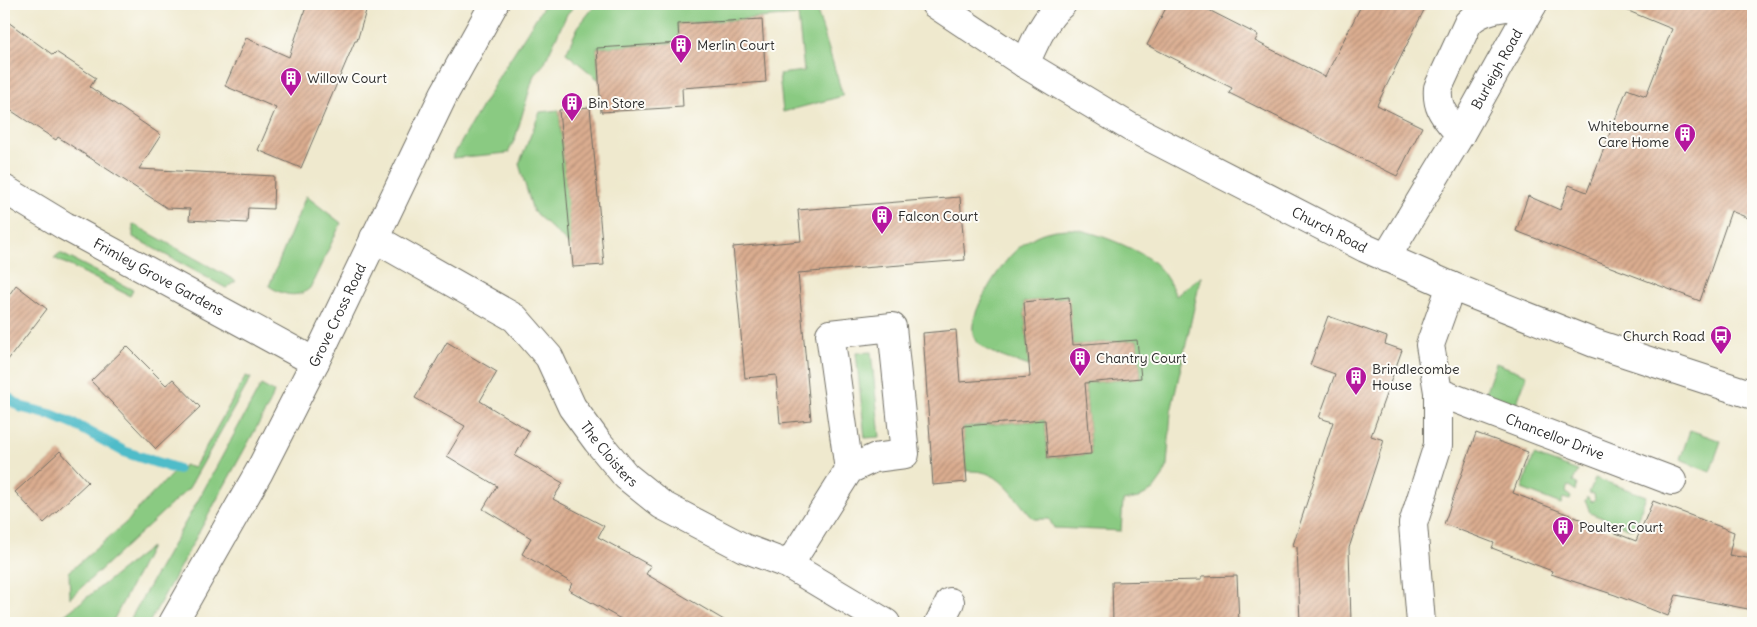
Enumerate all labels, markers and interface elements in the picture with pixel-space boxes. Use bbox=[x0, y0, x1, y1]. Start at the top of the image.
street label: Burleigh Road bbox=[1467, 26, 1526, 112]
building icon: Merlin Court bbox=[669, 33, 693, 64]
place label: Merlin Court bbox=[697, 36, 775, 54]
building icon: Willow Court bbox=[279, 66, 303, 97]
place label: Willow Court bbox=[307, 69, 387, 87]
building icon: Bin Store bbox=[560, 91, 584, 122]
place label: Bin Store bbox=[588, 94, 645, 112]
place label: Whitebourne Care Home bbox=[1588, 117, 1669, 151]
building icon: Whitebourne Care Home bbox=[1673, 122, 1697, 153]
street label: Church Road bbox=[1289, 203, 1370, 257]
building icon: Falcon Court bbox=[870, 204, 894, 235]
place label: Falcon Court bbox=[898, 207, 979, 225]
street label: Frimley Grove Gardens bbox=[90, 234, 227, 320]
street label: Grove Cross Road bbox=[305, 261, 370, 370]
bus stop icon: Church Road bbox=[1709, 324, 1733, 355]
place label: Church Road bbox=[1623, 327, 1705, 345]
building icon: Chantry Court bbox=[1068, 346, 1092, 377]
place label: Chantry Court bbox=[1096, 349, 1187, 367]
place label: Brindlecombe House bbox=[1372, 360, 1459, 394]
building icon: Brindlecombe House bbox=[1344, 365, 1368, 396]
street label: Chancellor Drive bbox=[1503, 410, 1607, 463]
street label: The Cloisters bbox=[577, 418, 641, 491]
building icon: Poulter Court bbox=[1551, 515, 1575, 546]
place label: Poulter Court bbox=[1579, 518, 1663, 536]

